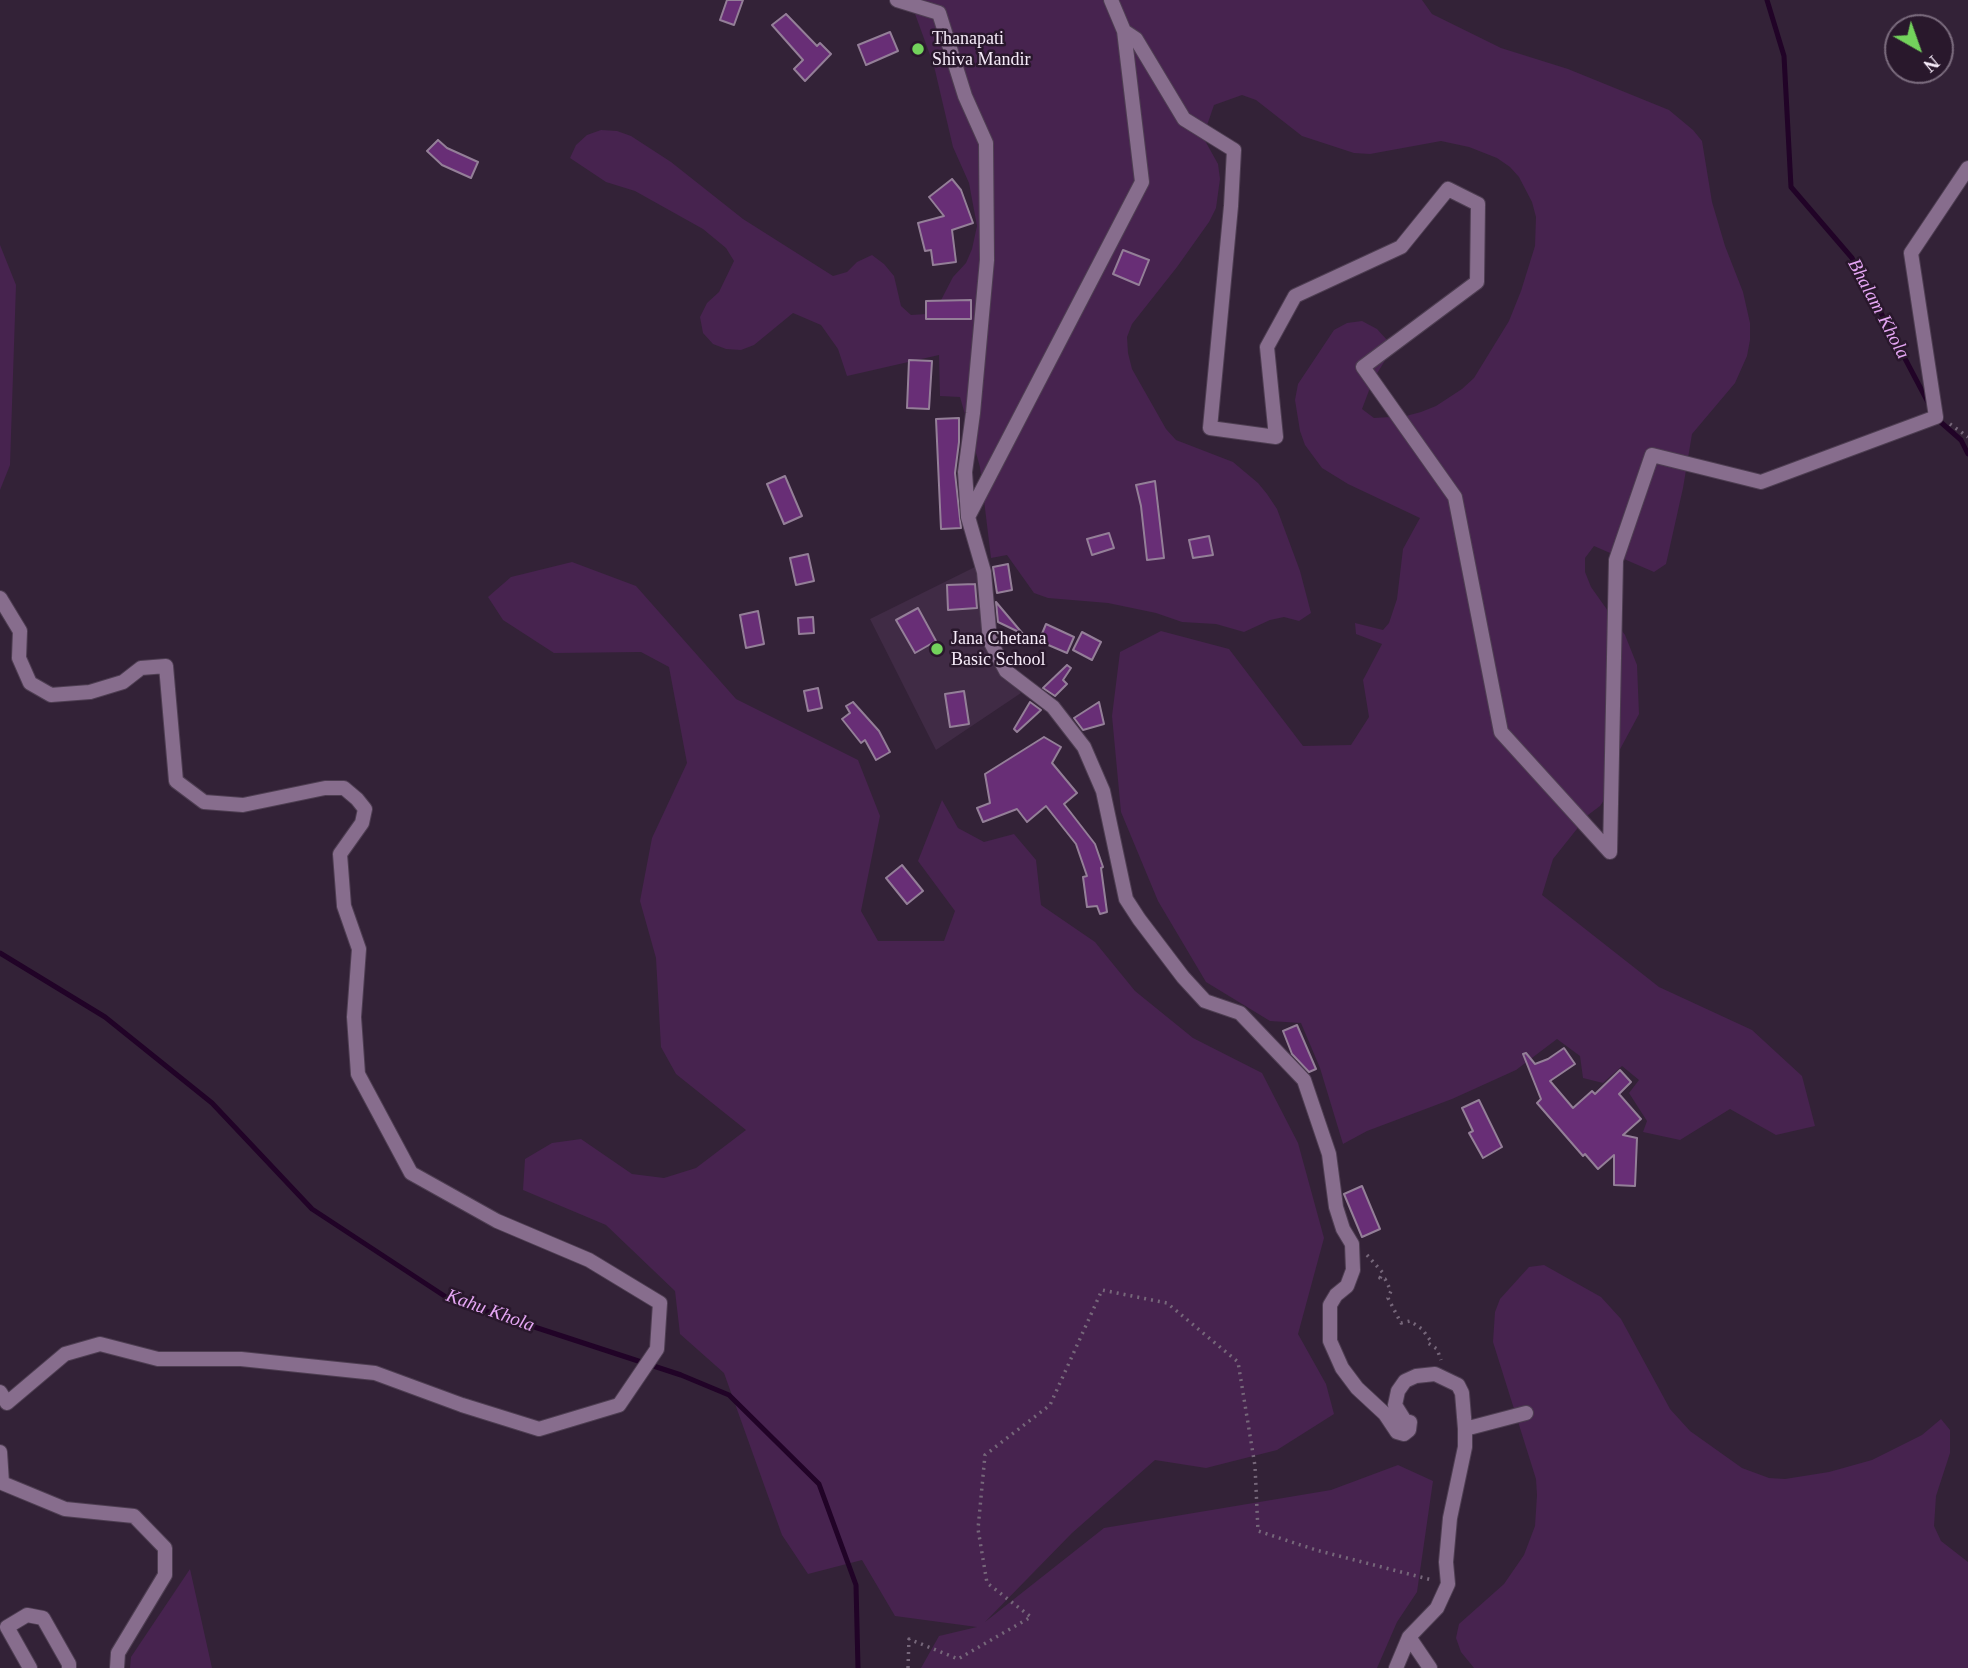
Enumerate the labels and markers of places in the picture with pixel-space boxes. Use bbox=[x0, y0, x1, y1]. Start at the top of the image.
place label: Thanapati Shiva Mandir bbox=[932, 28, 1030, 70]
marker: Thanapati Shiva Mandir bbox=[910, 41, 926, 57]
place label: Jana Chetana Basic School bbox=[951, 628, 1046, 670]
marker: Jana Chetana Basic School bbox=[929, 641, 945, 657]

